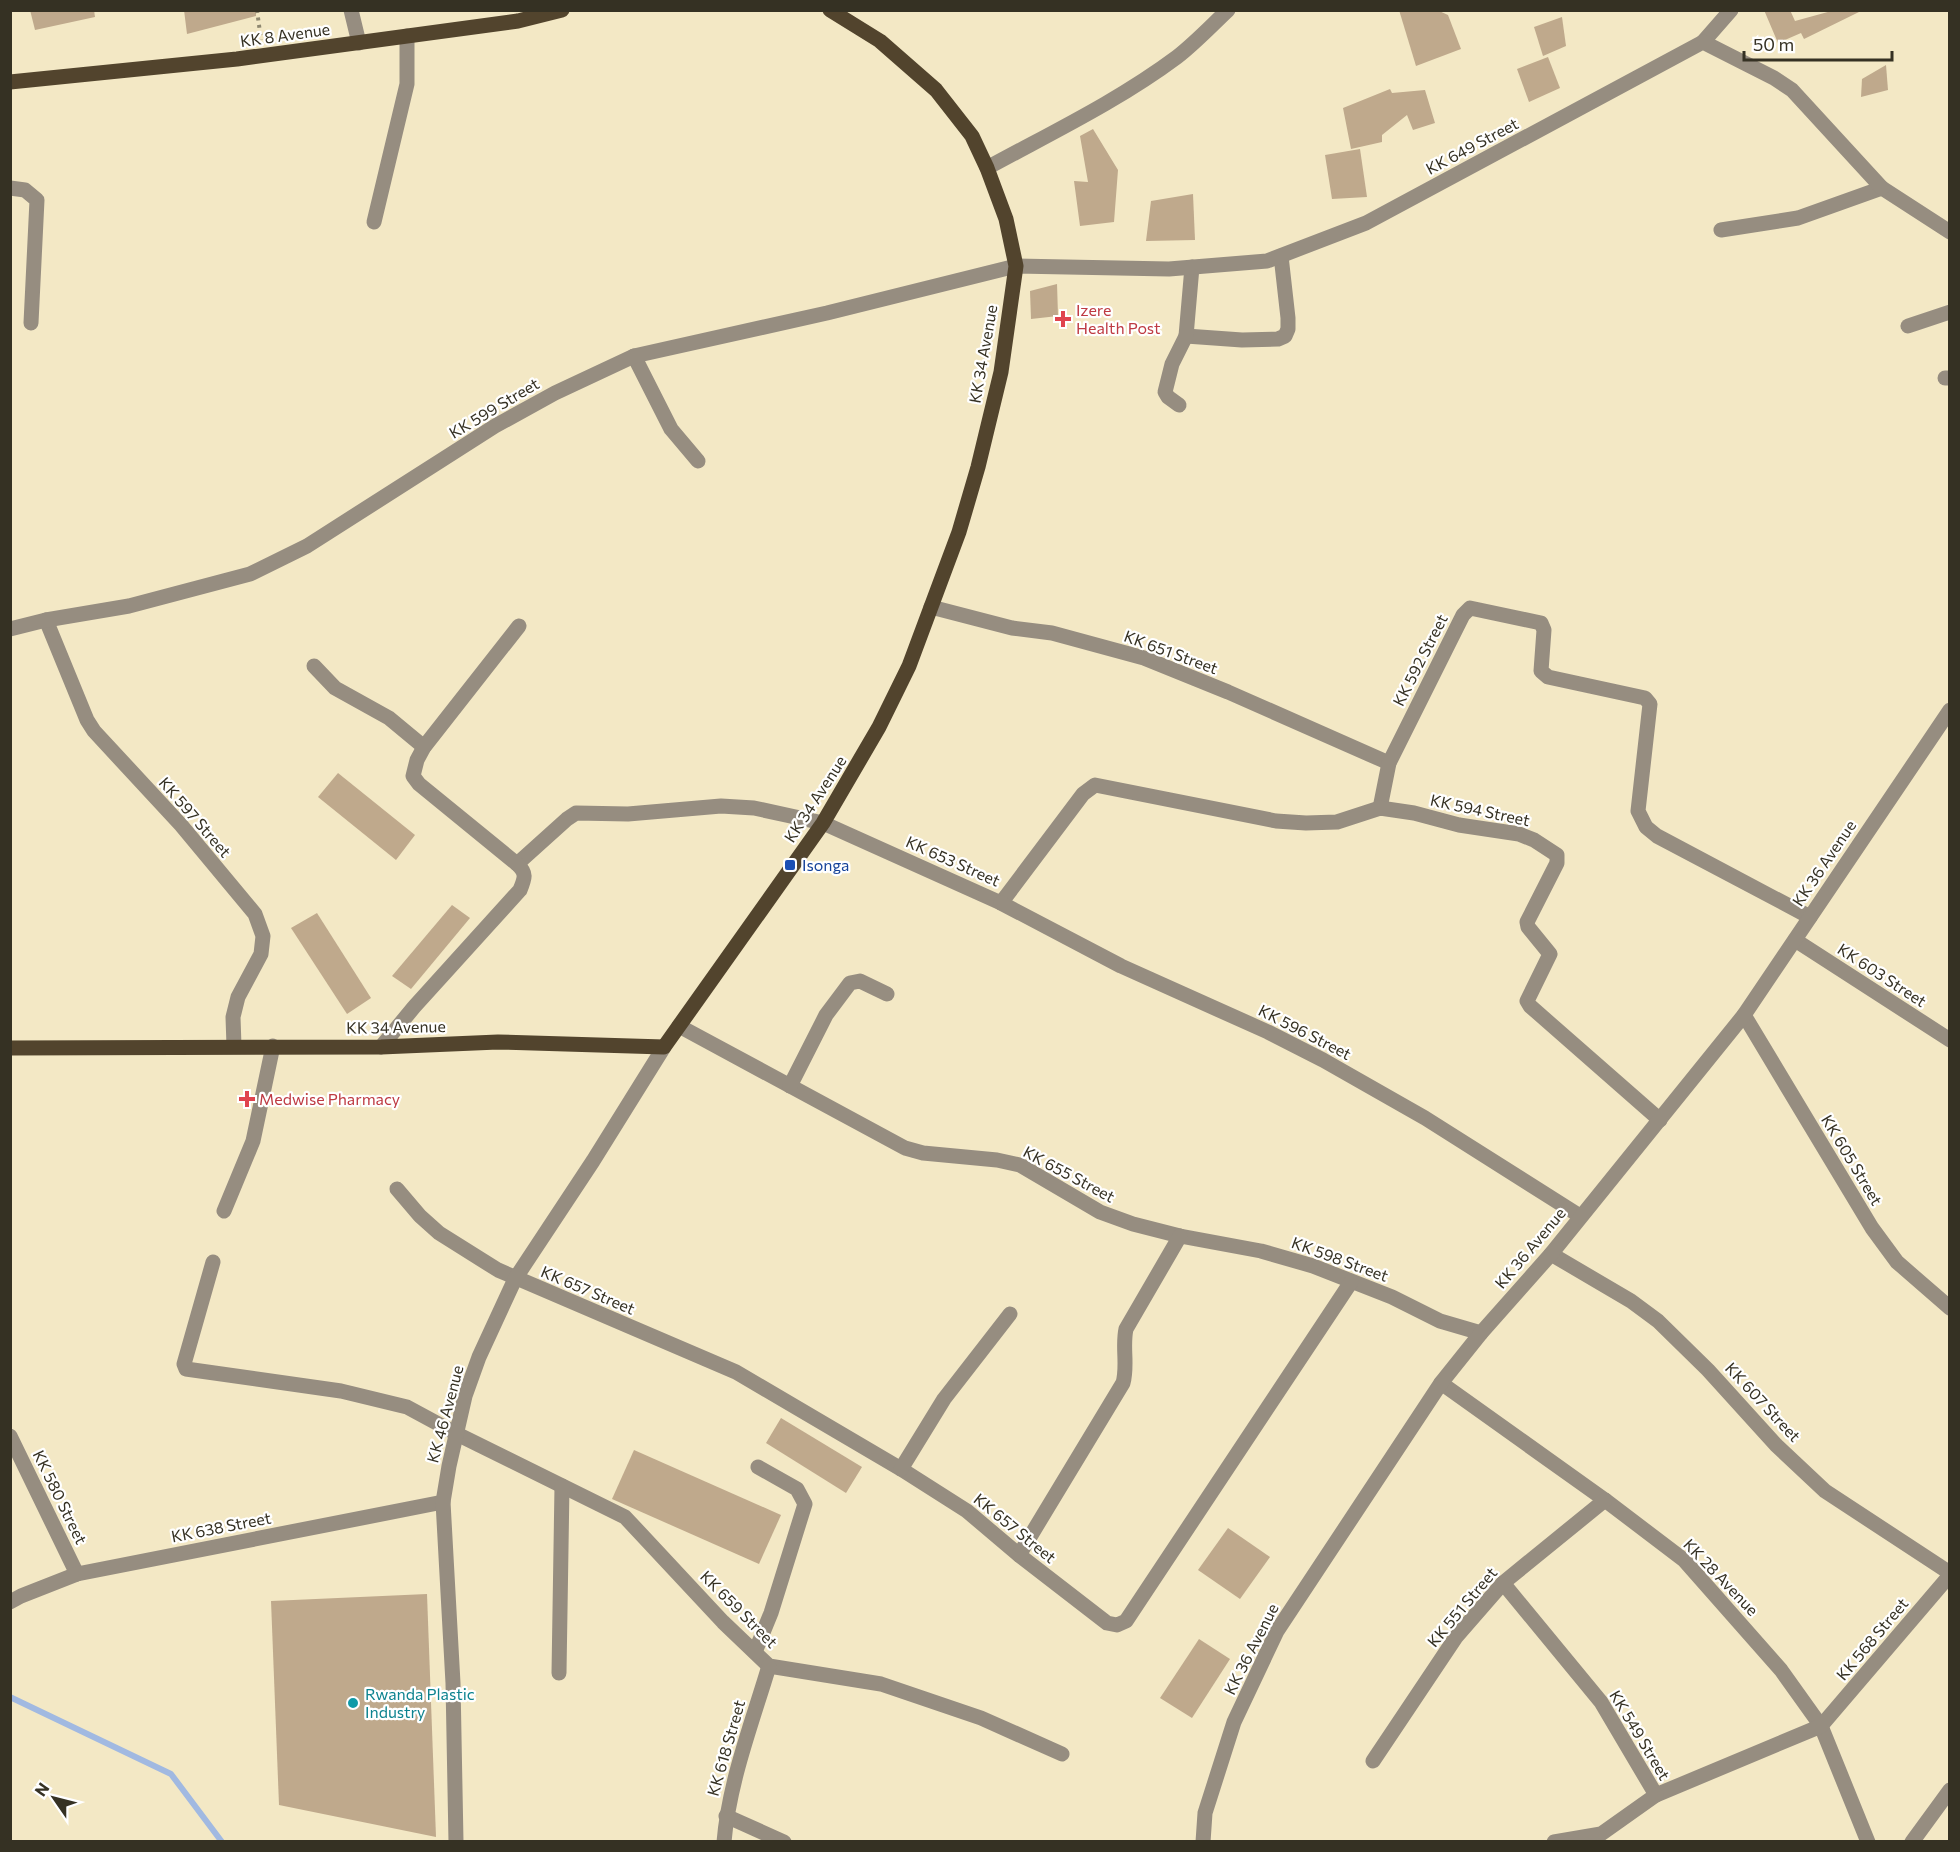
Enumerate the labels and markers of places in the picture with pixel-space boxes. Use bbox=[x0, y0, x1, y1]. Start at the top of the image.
place label: Izere Health Post bbox=[1076, 300, 1161, 337]
marker: Izere Health Post bbox=[1054, 310, 1072, 328]
place label: Isonga bbox=[802, 855, 849, 874]
marker: Isonga bbox=[783, 858, 797, 872]
place label: Medwise Pharmacy bbox=[259, 1089, 400, 1108]
marker: Medwise Pharmacy bbox=[240, 1092, 254, 1106]
place label: Rwanda Plastic Industry bbox=[365, 1684, 475, 1721]
marker: Rwanda Plastic Industry bbox=[346, 1696, 360, 1710]

